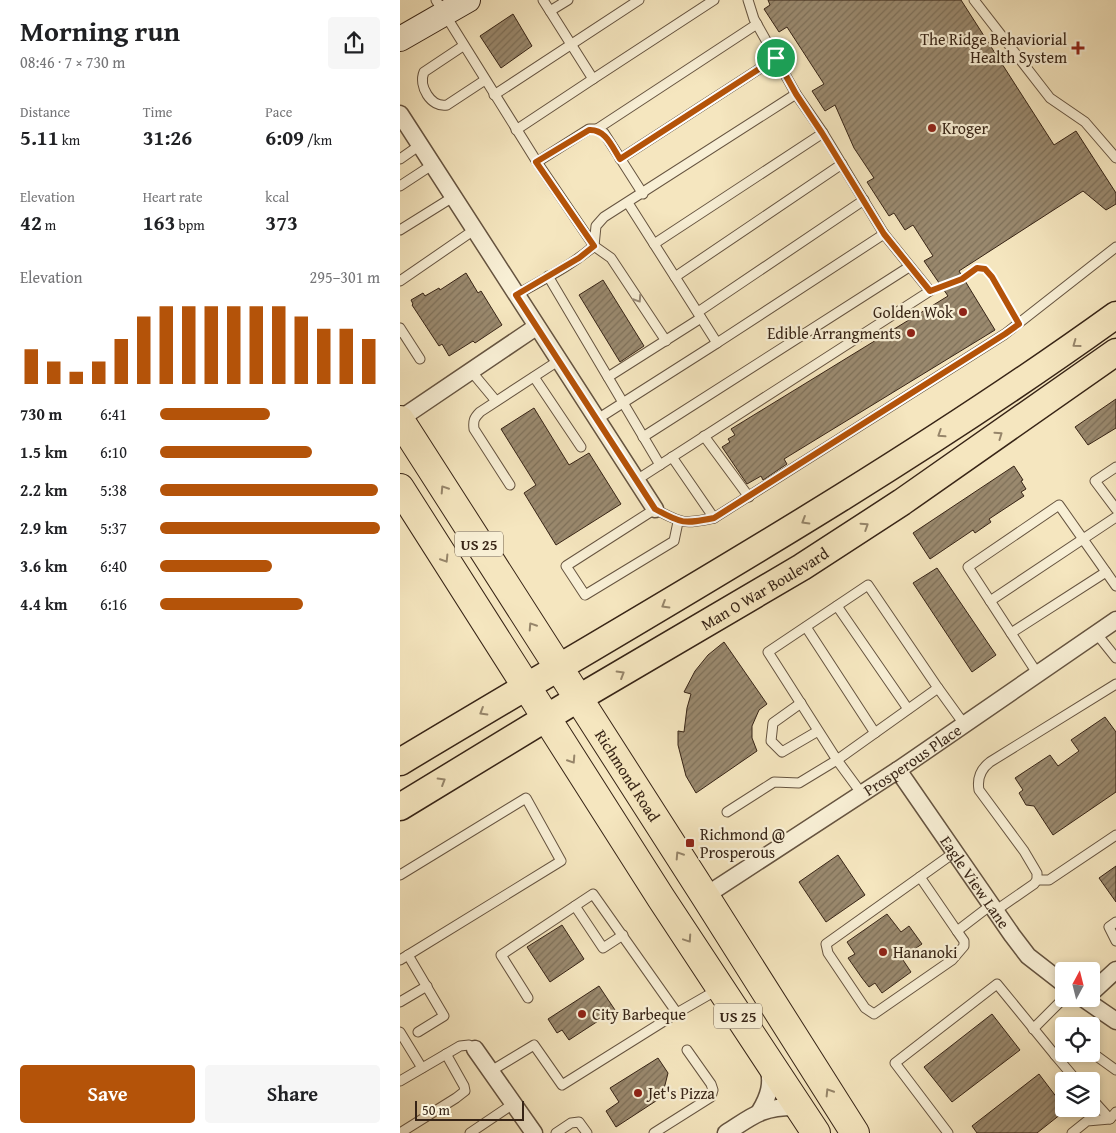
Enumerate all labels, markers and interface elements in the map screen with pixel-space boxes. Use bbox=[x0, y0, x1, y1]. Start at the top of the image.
text: Morning run bbox=[20, 10, 180, 51]
button: share bbox=[328, 17, 380, 69]
place label: The Ridge Behaviorial Health System bbox=[920, 27, 1068, 69]
pin bbox=[755, 37, 797, 79]
marker: The Ridge Behaviorial Health System bbox=[1071, 41, 1085, 55]
icon: arrive bbox=[762, 44, 790, 72]
text: 08:46 · 7 × 730 m bbox=[20, 50, 125, 74]
text: Distance bbox=[20, 102, 70, 122]
text: Time bbox=[143, 102, 172, 122]
text: Pace bbox=[265, 102, 292, 122]
place label: Kroger bbox=[942, 116, 988, 140]
text: 5.11 bbox=[20, 122, 59, 153]
text: 31:26 bbox=[143, 122, 192, 153]
text: 6:09 bbox=[265, 122, 304, 153]
marker: Kroger bbox=[926, 122, 938, 134]
text: km bbox=[59, 130, 80, 150]
text: /km bbox=[304, 130, 332, 150]
text: Elevation bbox=[20, 187, 75, 207]
text: Heart rate bbox=[143, 187, 203, 207]
text: kcal bbox=[265, 187, 289, 207]
text: 42 bbox=[20, 207, 42, 238]
text: 163 bbox=[143, 207, 175, 238]
text: 373 bbox=[265, 207, 298, 238]
text: m bbox=[42, 215, 56, 235]
text: bpm bbox=[175, 215, 205, 235]
text: Elevation bbox=[20, 265, 83, 289]
text: 295–301 m bbox=[310, 265, 380, 289]
one-way arrow bbox=[632, 293, 641, 303]
place label: Golden Wok bbox=[873, 300, 954, 324]
marker: Golden Wok bbox=[957, 306, 969, 318]
place label: Edible Arrangments bbox=[767, 321, 901, 345]
marker: Edible Arrangments bbox=[905, 327, 917, 339]
one-way arrow bbox=[1073, 337, 1082, 347]
text: 730 m bbox=[20, 402, 62, 426]
text: 6:41 bbox=[100, 402, 127, 426]
one-way arrow bbox=[938, 428, 947, 437]
one-way arrow bbox=[993, 432, 1003, 441]
text: 1.5 km bbox=[20, 440, 67, 464]
text: 6:10 bbox=[100, 440, 127, 464]
text: 2.2 km bbox=[20, 478, 67, 502]
text: 5:38 bbox=[100, 478, 127, 502]
one-way arrow bbox=[441, 486, 450, 495]
one-way arrow bbox=[801, 515, 810, 525]
text: 2.9 km bbox=[20, 516, 67, 540]
text: 5:37 bbox=[100, 516, 127, 540]
one-way arrow bbox=[859, 523, 868, 533]
road number: US 25 bbox=[455, 532, 503, 556]
street label: Man O War Boulevard bbox=[696, 541, 834, 636]
text: 3.6 km bbox=[20, 554, 67, 578]
text: 6:40 bbox=[100, 554, 127, 578]
one-way arrow bbox=[438, 554, 448, 563]
text: 4.4 km bbox=[20, 592, 67, 616]
text: 6:16 bbox=[100, 592, 127, 616]
one-way arrow bbox=[662, 599, 671, 609]
one-way arrow bbox=[529, 622, 538, 632]
one-way arrow bbox=[615, 670, 624, 680]
one-way arrow bbox=[480, 705, 489, 715]
street label: Prosperous Place bbox=[858, 718, 966, 802]
street label: Richmond Road bbox=[589, 724, 666, 827]
one-way arrow bbox=[566, 755, 576, 764]
one-way arrow bbox=[436, 778, 445, 788]
place label: Richmond @ Prosperous bbox=[700, 822, 785, 864]
street label: Eagle View Lane bbox=[935, 830, 1016, 933]
marker: Richmond @ Prosperous bbox=[684, 837, 696, 849]
one-way arrow bbox=[676, 851, 685, 860]
one-way arrow bbox=[682, 933, 691, 943]
place label: Hananoki bbox=[893, 940, 958, 964]
marker: Hananoki bbox=[877, 946, 889, 958]
north arrow bbox=[1055, 962, 1100, 1008]
map controls bbox=[1055, 962, 1100, 1117]
place label: City Barbeque bbox=[592, 1002, 686, 1026]
road number: US 25 bbox=[714, 1004, 762, 1028]
marker: City Barbeque bbox=[576, 1008, 588, 1020]
button: locate bbox=[1055, 1017, 1100, 1062]
button: Save bbox=[20, 1065, 195, 1123]
button: Share bbox=[205, 1065, 380, 1123]
button: layers bbox=[1055, 1072, 1100, 1117]
place label: Jet's Pizza bbox=[646, 1081, 715, 1105]
marker: Jet's Pizza bbox=[632, 1087, 644, 1099]
one-way arrow bbox=[825, 1088, 835, 1097]
scale bar bbox=[415, 1098, 524, 1121]
text: 50 m bbox=[422, 1100, 450, 1120]

